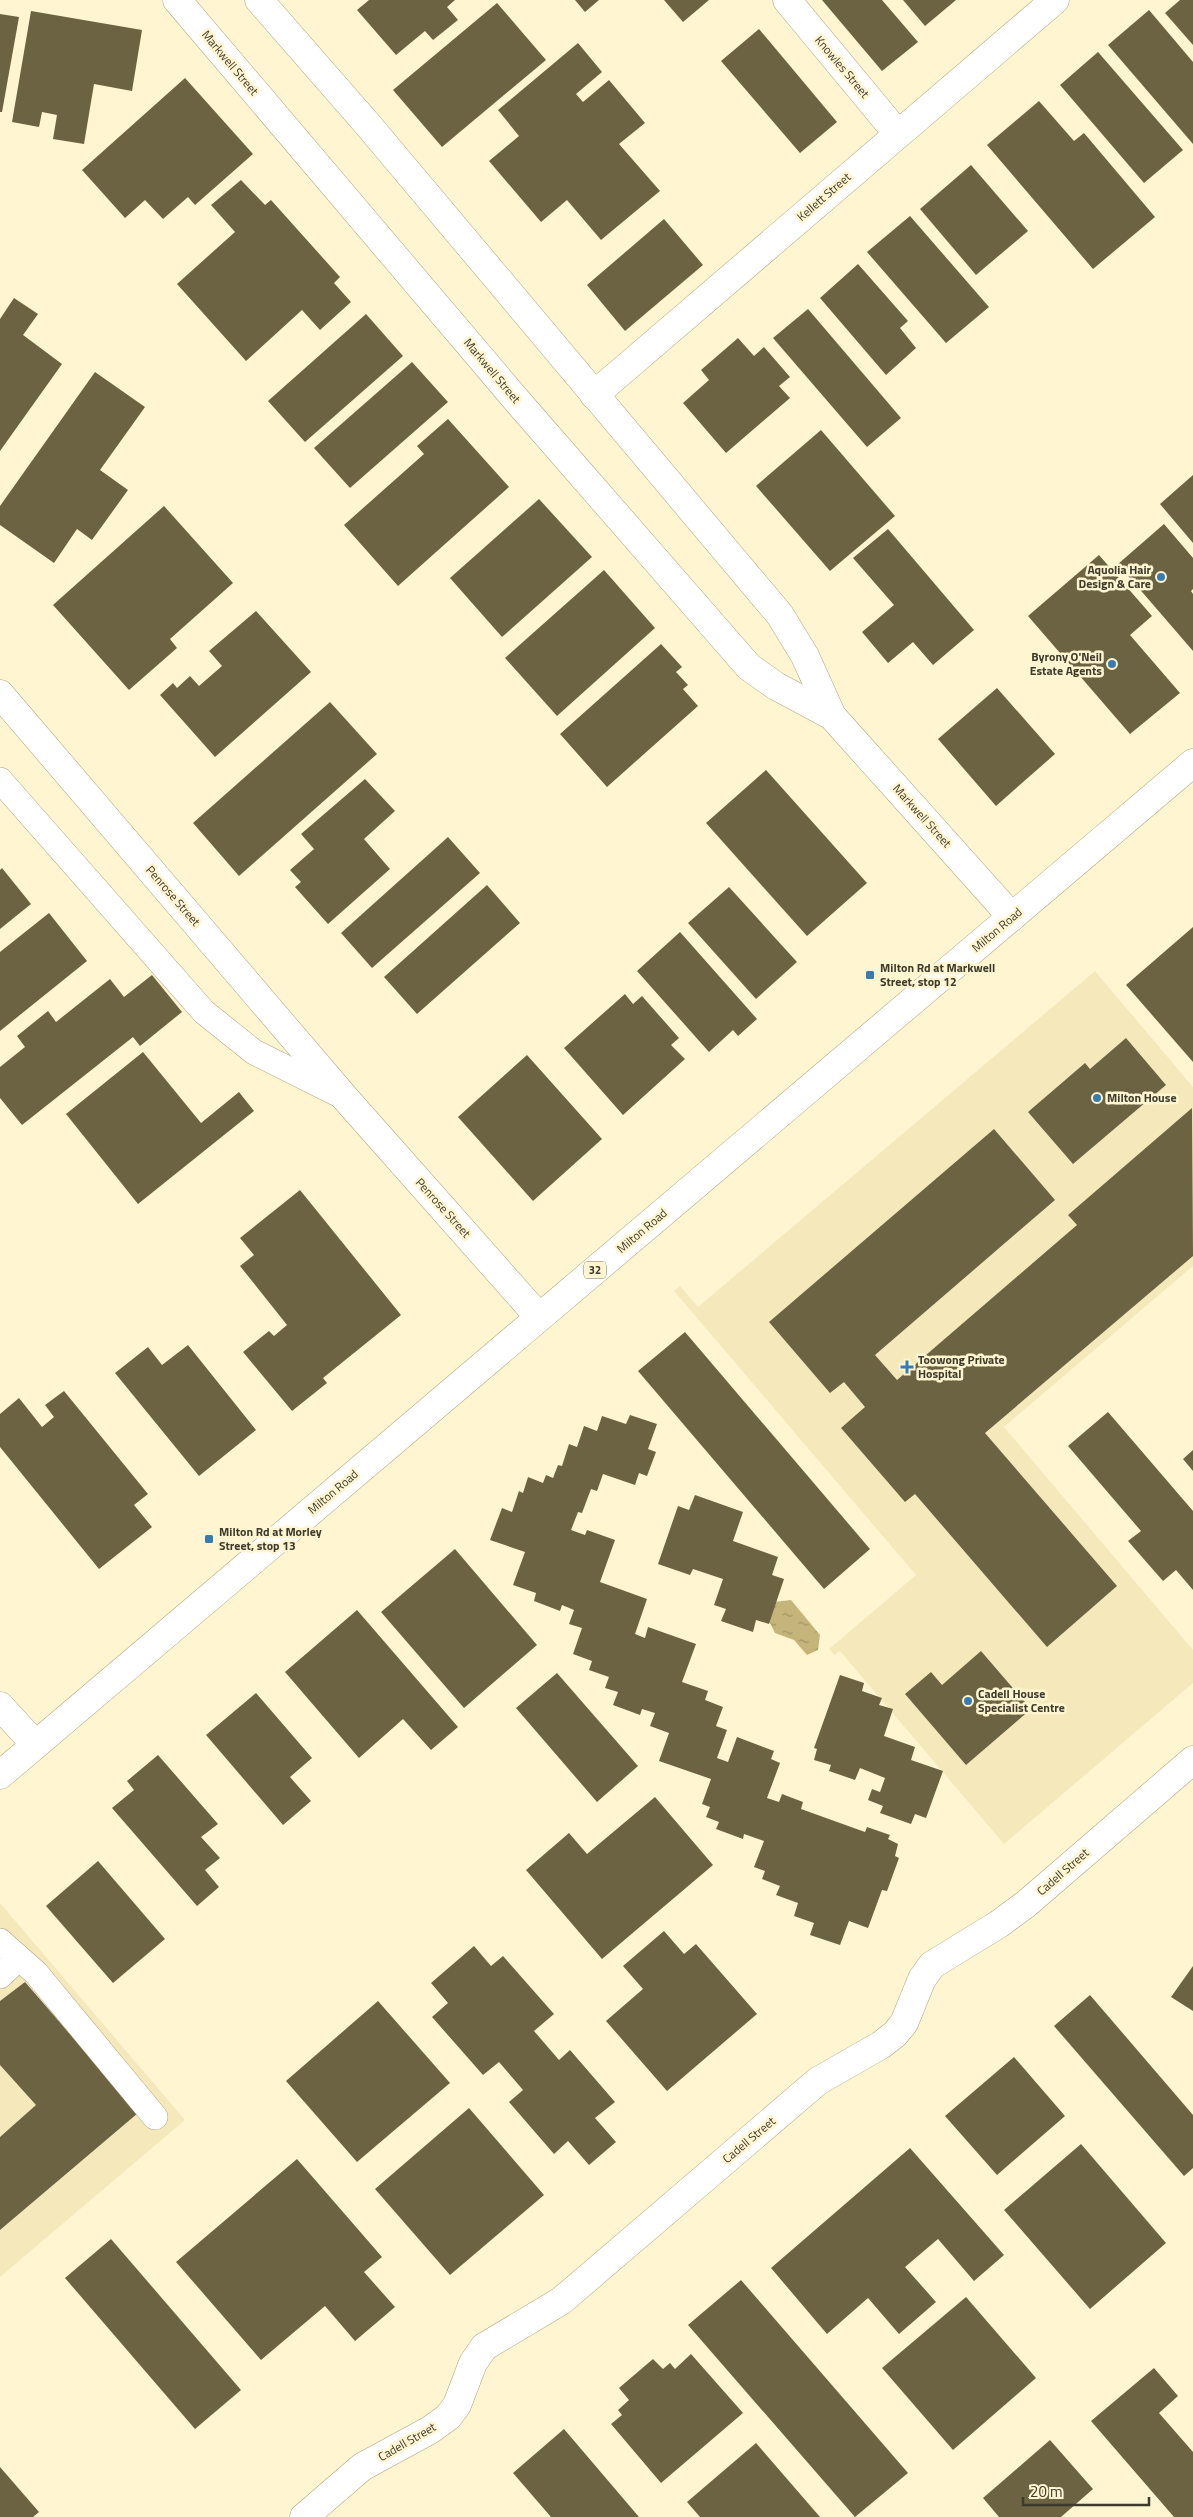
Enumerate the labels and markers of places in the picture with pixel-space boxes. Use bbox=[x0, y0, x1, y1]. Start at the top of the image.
place label: Aquolia Hair Design & Care bbox=[1078, 560, 1152, 593]
marker: Aquolia Hair Design & Care bbox=[1155, 571, 1167, 583]
place label: Byrony O'Neil Estate Agents bbox=[1030, 647, 1102, 680]
marker: Byrony O'Neil Estate Agents bbox=[1106, 658, 1118, 670]
place label: Milton Rd at Markwell Street, stop 12 bbox=[880, 958, 995, 991]
marker: Milton Rd at Markwell Street, stop 12 bbox=[864, 969, 876, 981]
place label: Milton House bbox=[1107, 1088, 1177, 1107]
marker: Milton House bbox=[1091, 1092, 1103, 1104]
place label: Toowong Private Hospital bbox=[918, 1350, 1005, 1383]
marker: Toowong Private Hospital bbox=[900, 1360, 914, 1374]
place label: Milton Rd at Morley Street, stop 13 bbox=[219, 1522, 322, 1555]
marker: Milton Rd at Morley Street, stop 13 bbox=[203, 1533, 215, 1545]
place label: Cadell House Specialist Centre bbox=[978, 1684, 1065, 1717]
marker: Cadell House Specialist Centre bbox=[962, 1695, 974, 1707]

